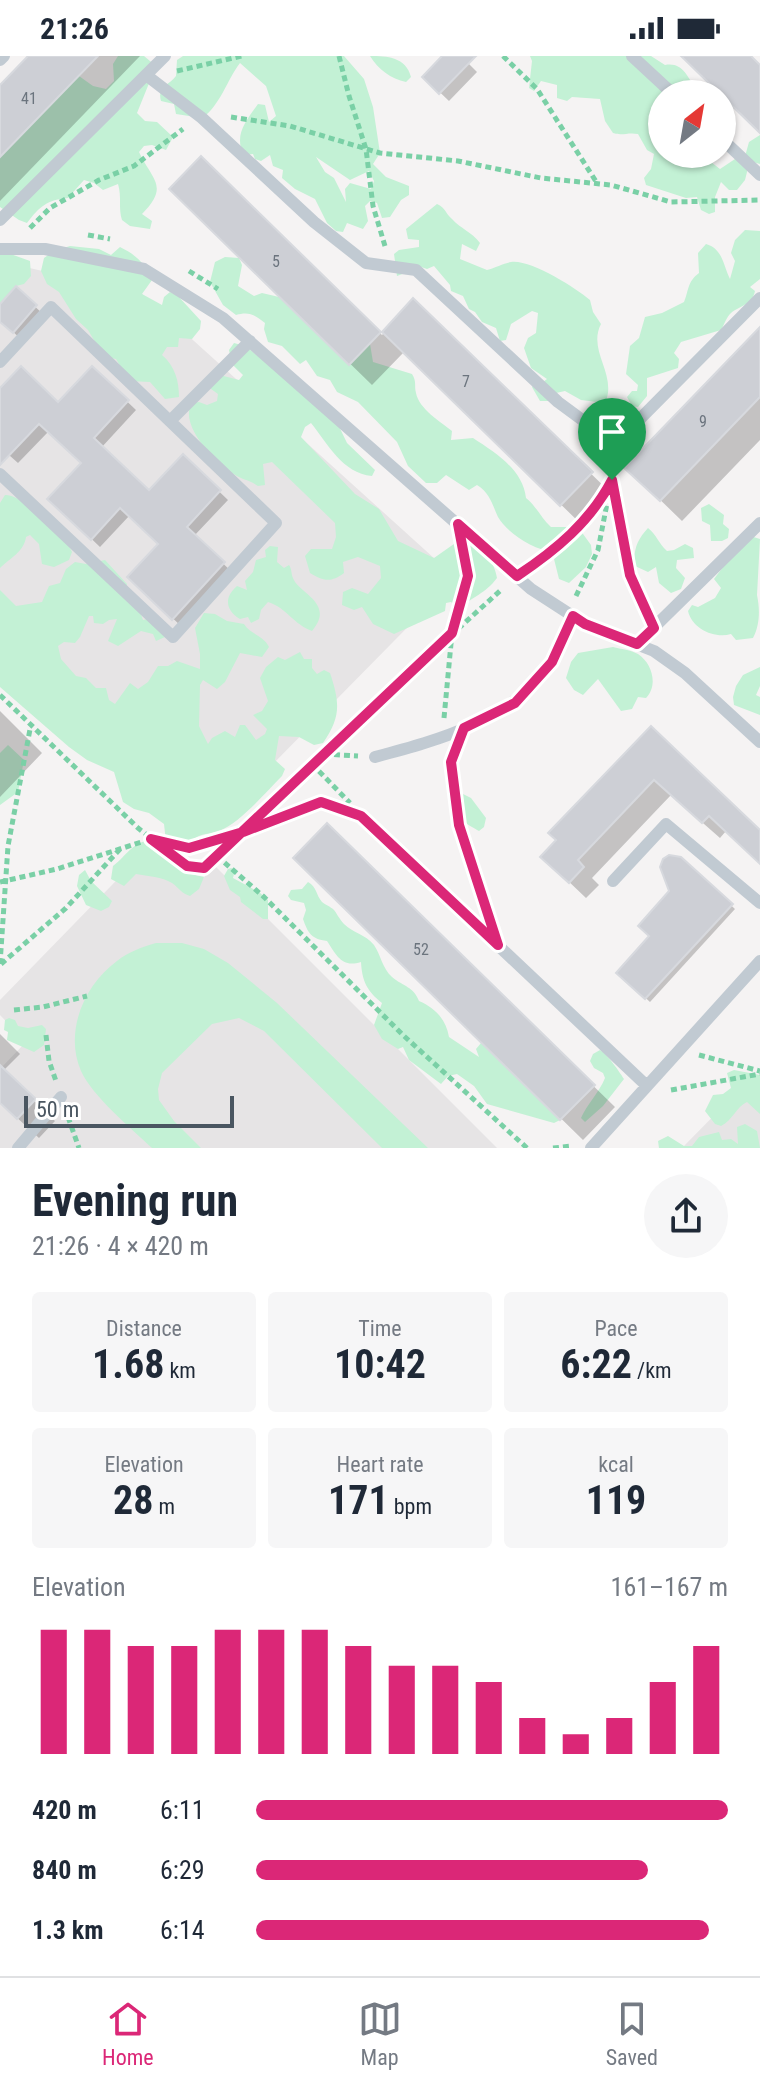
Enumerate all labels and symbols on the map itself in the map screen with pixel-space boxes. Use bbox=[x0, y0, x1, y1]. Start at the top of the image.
north arrow bbox=[648, 80, 736, 168]
house number: 41 bbox=[21, 89, 37, 108]
house number: 5 bbox=[272, 252, 280, 271]
house number: 7 bbox=[462, 372, 470, 391]
pin bbox=[578, 398, 646, 480]
house number: 9 bbox=[699, 412, 707, 431]
house number: 52 bbox=[413, 940, 429, 959]
scale bar bbox=[24, 1092, 234, 1128]

